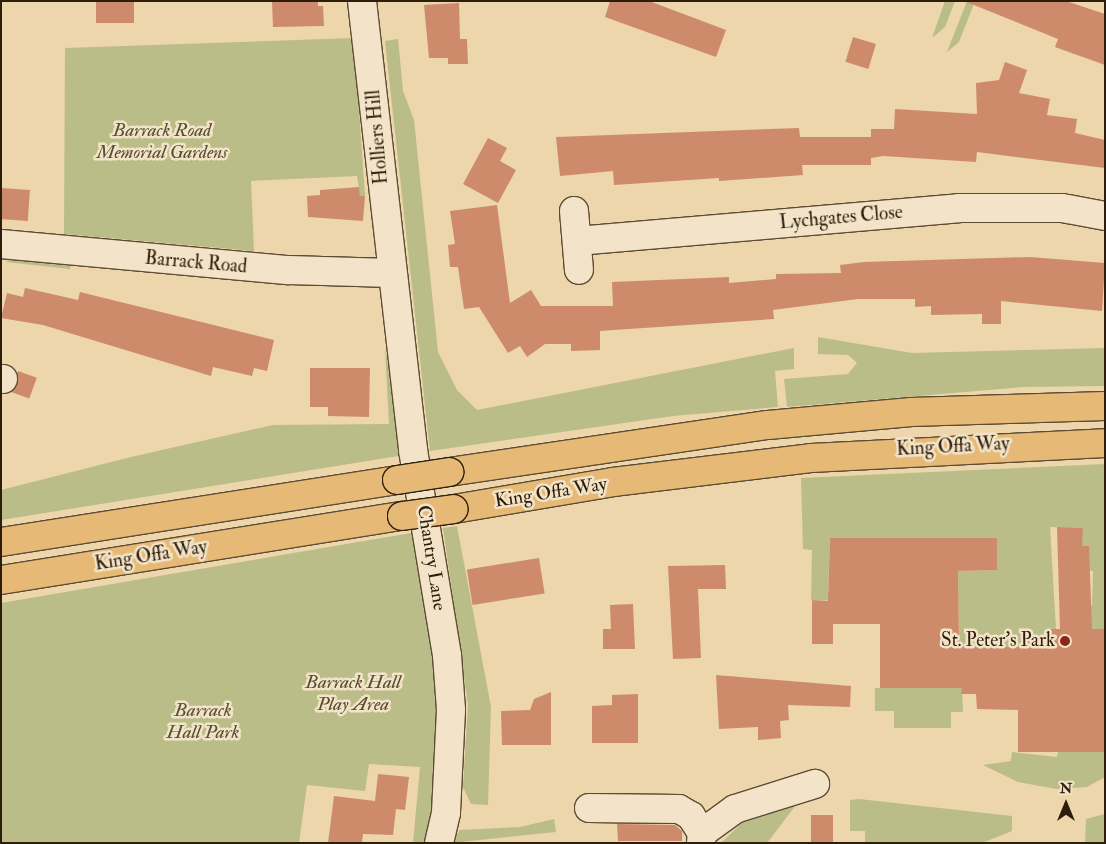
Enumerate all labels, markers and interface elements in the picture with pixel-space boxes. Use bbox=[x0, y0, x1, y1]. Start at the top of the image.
street label: Holliers Hill bbox=[363, 89, 393, 185]
park label: Barrack Road Memorial Gardens bbox=[96, 120, 228, 164]
street label: Lychgates Close bbox=[778, 201, 904, 235]
street label: Barrack Road bbox=[144, 247, 248, 279]
street label: King Offa Way bbox=[896, 433, 1010, 461]
street label: King Offa Way bbox=[493, 473, 609, 513]
street label: Chantry Lane bbox=[411, 504, 451, 612]
street label: King Offa Way bbox=[93, 536, 209, 576]
place label: St. Peter's Park bbox=[941, 630, 1055, 652]
marker: St. Peter's Park bbox=[1059, 635, 1071, 647]
park label: Barrack Hall Play Area bbox=[305, 672, 401, 716]
park label: Barrack Hall Park bbox=[167, 700, 239, 744]
north arrow bbox=[1041, 779, 1091, 829]
text: N bbox=[1060, 780, 1072, 797]

